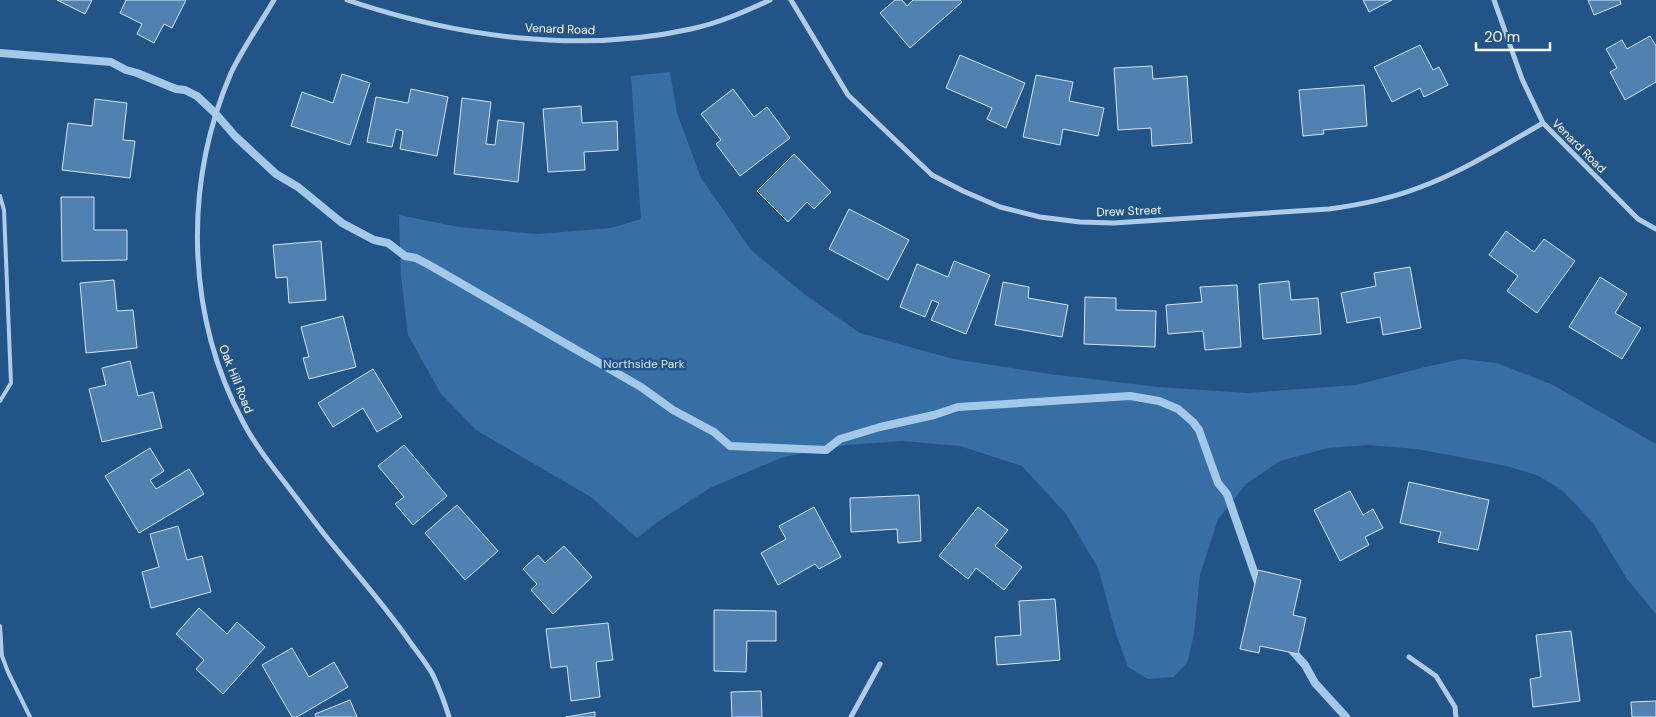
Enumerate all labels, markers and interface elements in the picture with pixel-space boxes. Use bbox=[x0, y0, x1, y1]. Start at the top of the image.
street label: Venard Road bbox=[525, 20, 595, 38]
scale bar bbox=[1476, 20, 1550, 52]
text: 20 m bbox=[1484, 27, 1520, 47]
street label: Venard Road bbox=[1548, 115, 1610, 177]
street label: Drew Street bbox=[1096, 202, 1162, 220]
street label: Oak Hill Road bbox=[215, 342, 257, 416]
park label: Northside Park bbox=[603, 356, 685, 372]

